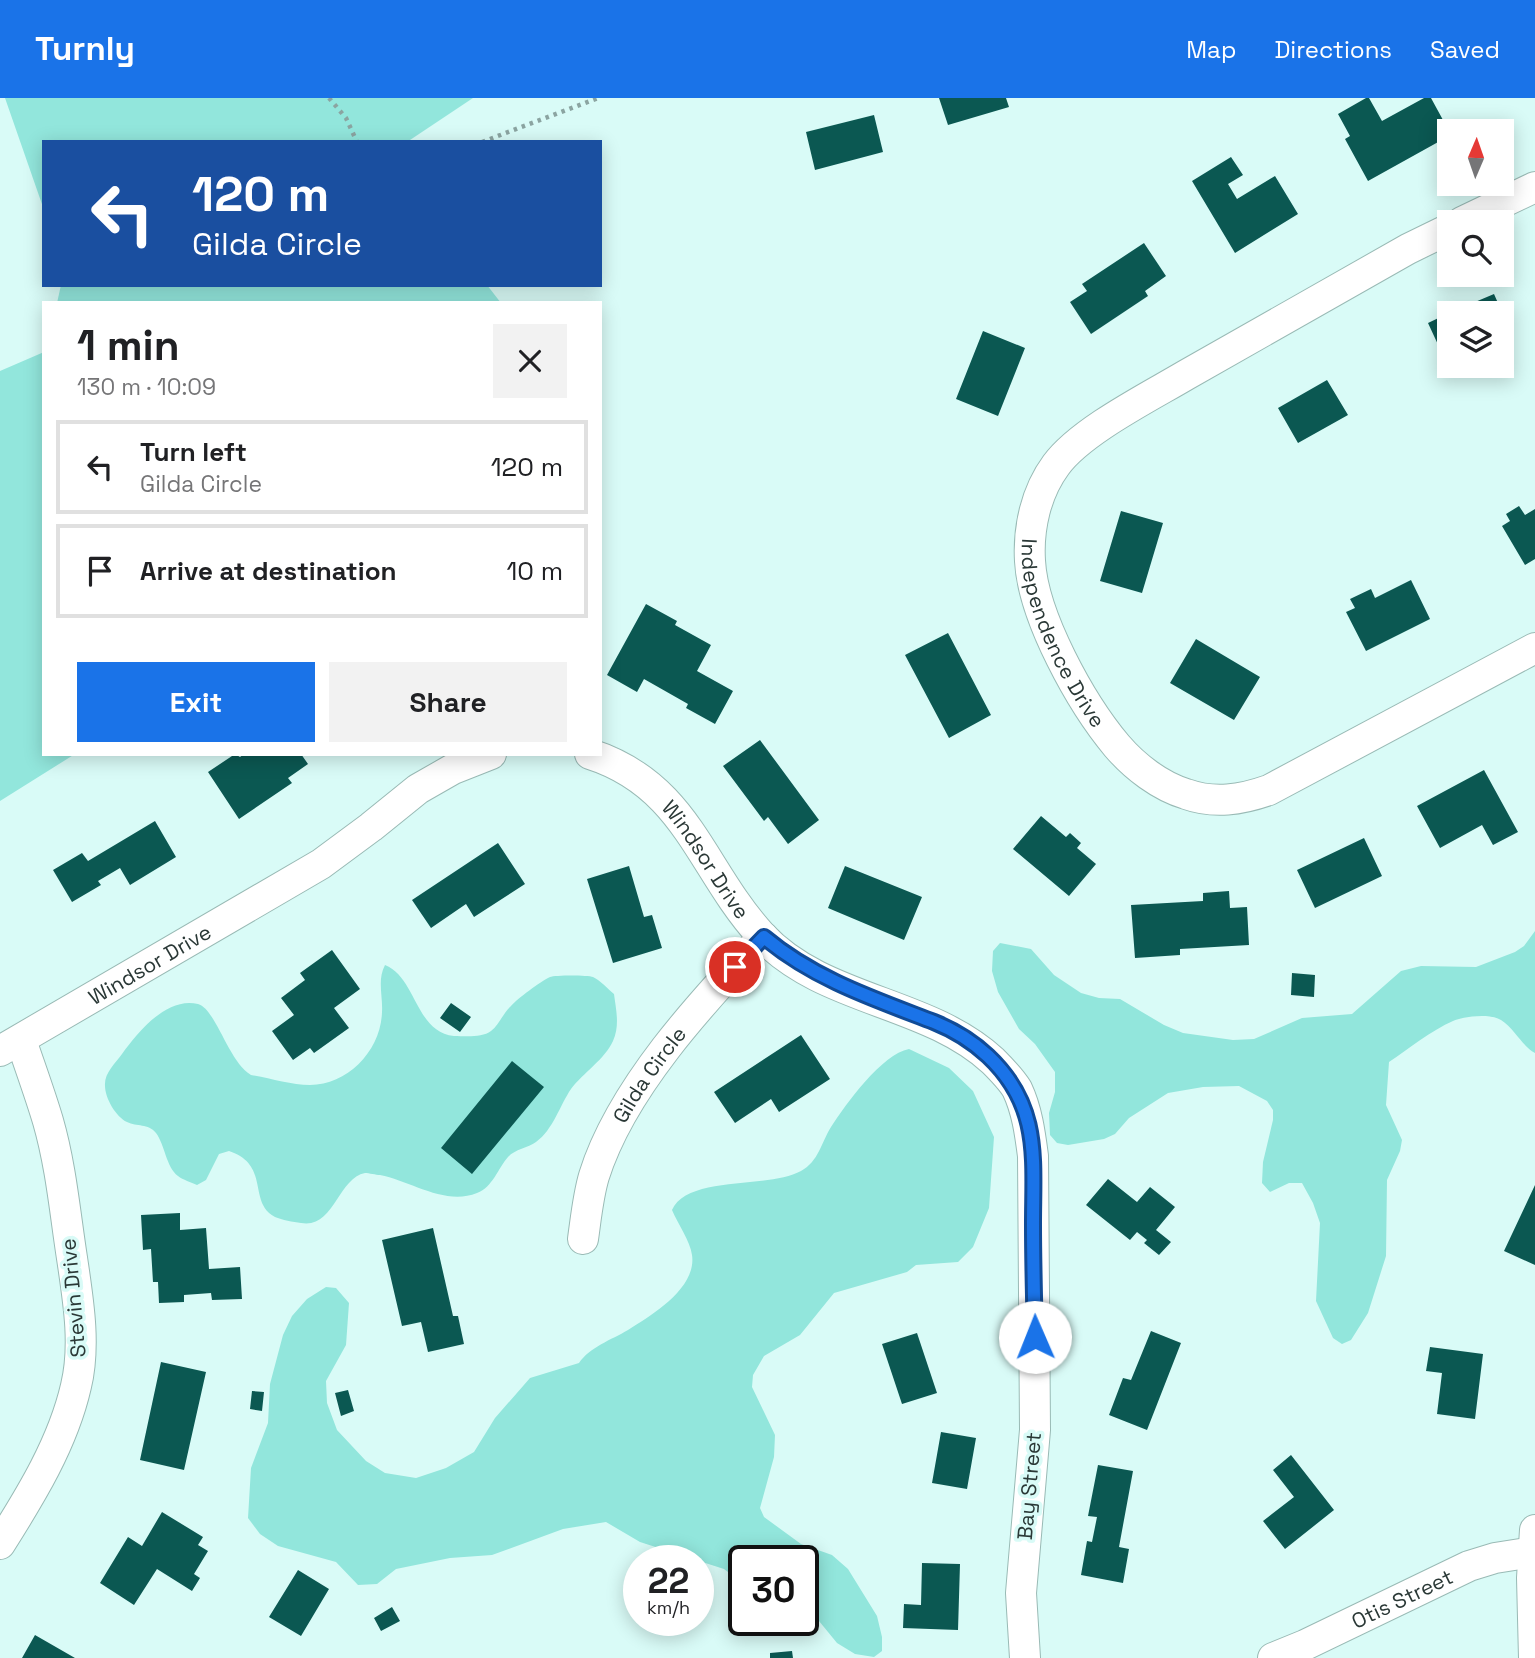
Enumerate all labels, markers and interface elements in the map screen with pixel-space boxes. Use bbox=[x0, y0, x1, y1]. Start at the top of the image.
text: Turnly bbox=[35, 28, 135, 70]
text: Map bbox=[1186, 34, 1236, 65]
text: Directions bbox=[1274, 34, 1392, 65]
text: Saved bbox=[1430, 34, 1500, 65]
north arrow bbox=[1437, 119, 1514, 196]
map controls bbox=[1437, 119, 1514, 378]
text: 120 m bbox=[192, 163, 329, 225]
icon: left bbox=[77, 168, 168, 259]
button: search bbox=[1437, 210, 1514, 287]
text: Gilda Circle bbox=[192, 224, 362, 264]
button: layers bbox=[1437, 301, 1514, 378]
text: 1 min bbox=[77, 319, 180, 372]
button: close bbox=[493, 324, 567, 398]
text: 130 m · 10:09 bbox=[77, 372, 216, 402]
text: Turn left bbox=[140, 435, 247, 469]
icon: left bbox=[81, 448, 119, 486]
text: 120 m bbox=[491, 450, 563, 484]
text: Gilda Circle bbox=[140, 469, 262, 499]
street label: Independence Drive bbox=[1016, 538, 1112, 732]
icon: arrive bbox=[81, 552, 119, 590]
text: Arrive at destination bbox=[140, 554, 397, 588]
text: 10 m bbox=[506, 554, 563, 588]
button: Exit bbox=[77, 662, 315, 742]
button: Share bbox=[329, 662, 567, 742]
street label: Windsor Drive bbox=[657, 794, 756, 924]
street label: Windsor Drive bbox=[83, 918, 216, 1010]
pin bbox=[705, 937, 765, 997]
icon: arrive bbox=[716, 948, 754, 986]
street label: Gilda Circle bbox=[606, 1021, 691, 1127]
street label: Stevin Drive bbox=[54, 1237, 92, 1359]
position arrow bbox=[998, 1300, 1072, 1374]
street label: Bay Street bbox=[1011, 1431, 1047, 1541]
speed limit sign: 30 bbox=[728, 1545, 819, 1636]
text: 22 bbox=[648, 1559, 689, 1603]
street label: Otis Street bbox=[1347, 1562, 1457, 1634]
text: km/h bbox=[647, 1596, 690, 1619]

